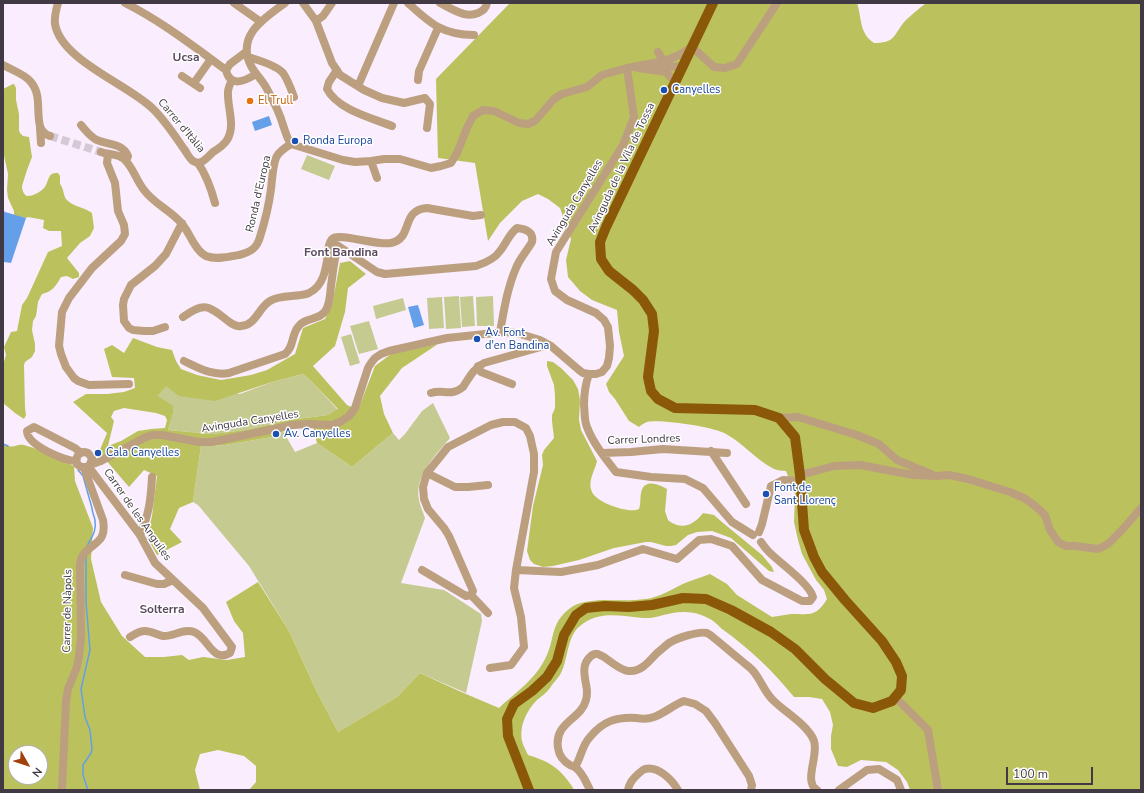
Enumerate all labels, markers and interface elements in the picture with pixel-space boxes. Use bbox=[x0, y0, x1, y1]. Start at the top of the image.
district label: Ucsa bbox=[173, 51, 199, 65]
place label: Canyelles bbox=[672, 83, 720, 97]
marker: Canyelles bbox=[659, 85, 669, 95]
place label: El Trull bbox=[258, 94, 293, 108]
street label: Carrer d'Itàlia bbox=[155, 96, 207, 156]
marker: El Trull bbox=[245, 96, 255, 106]
street label: Avinguda de la Vila de Tossa bbox=[586, 101, 658, 235]
place label: Ronda Europa bbox=[303, 134, 372, 148]
marker: Ronda Europa bbox=[290, 136, 300, 146]
street label: Ronda d'Europa bbox=[244, 154, 274, 234]
street label: Avinguda Canyelles bbox=[544, 158, 606, 248]
district label: Font Bandina bbox=[304, 246, 378, 260]
place label: Av. Font d'en Bandina bbox=[485, 326, 549, 352]
marker: Av. Font d'en Bandina bbox=[472, 334, 482, 344]
street label: Avinguda Canyelles bbox=[200, 408, 300, 436]
place label: Av. Canyelles bbox=[284, 427, 350, 441]
marker: Av. Canyelles bbox=[271, 429, 281, 439]
street label: Carrer Londres bbox=[607, 432, 681, 448]
place label: Cala Canyelles bbox=[106, 446, 179, 460]
marker: Cala Canyelles bbox=[93, 448, 103, 458]
street label: Carrer de les Anguiles bbox=[100, 466, 174, 564]
place label: Font de Sant Llorenç bbox=[774, 481, 836, 507]
marker: Font de Sant Llorenç bbox=[761, 489, 771, 499]
street label: Carrer de Nàpols bbox=[61, 569, 75, 653]
district label: Solterra bbox=[139, 603, 185, 617]
north arrow bbox=[8, 745, 48, 785]
scale bar bbox=[1008, 759, 1095, 785]
text: N bbox=[29, 764, 45, 780]
text: 100 m bbox=[1013, 766, 1048, 782]

